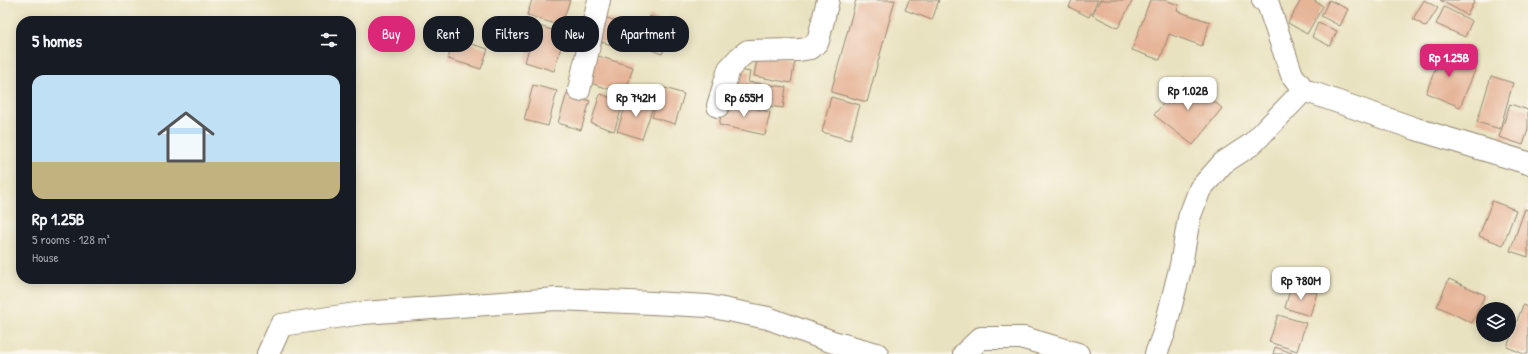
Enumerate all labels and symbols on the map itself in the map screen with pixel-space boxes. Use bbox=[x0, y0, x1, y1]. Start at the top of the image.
pin: Rp 1.25B bbox=[1408, 44, 1490, 78]
pin: Rp 1.02B bbox=[1147, 77, 1229, 111]
pin: Rp 742M bbox=[599, 84, 673, 118]
pin: Rp 655M bbox=[707, 84, 781, 118]
pin: Rp 780M bbox=[1264, 267, 1338, 301]

